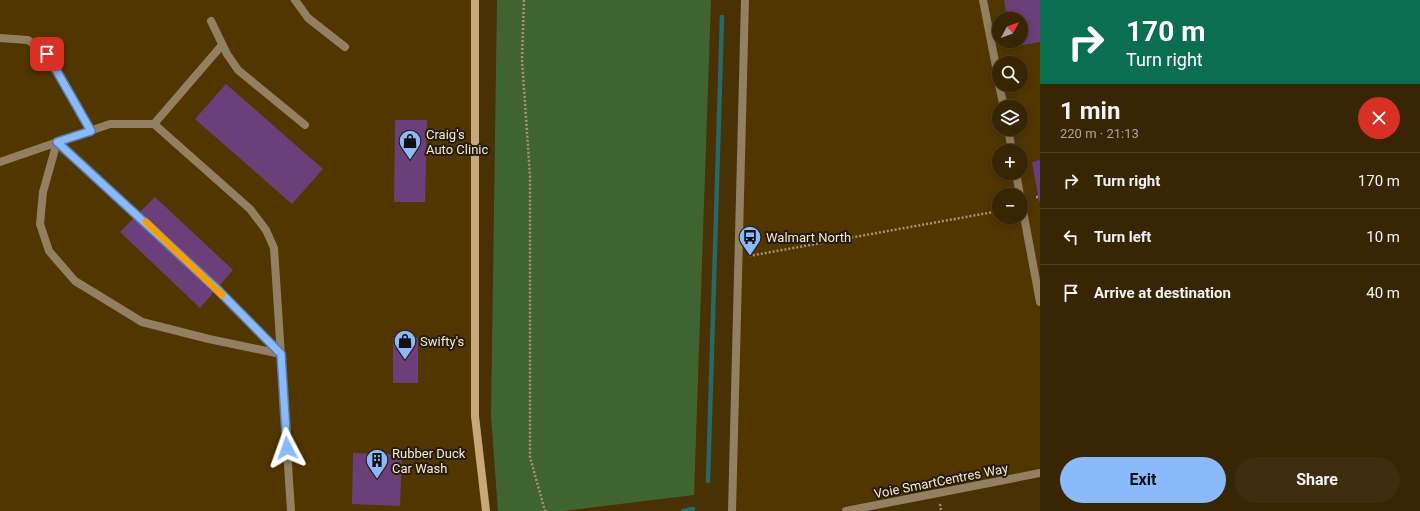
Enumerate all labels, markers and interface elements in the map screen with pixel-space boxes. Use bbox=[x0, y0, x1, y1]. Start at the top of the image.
north arrow bbox=[992, 12, 1028, 48]
map controls bbox=[992, 12, 1028, 224]
text: 170 m bbox=[1126, 15, 1205, 48]
icon: right bbox=[1060, 16, 1112, 68]
pin bbox=[30, 37, 64, 71]
icon: arrive bbox=[36, 43, 58, 65]
text: Turn right bbox=[1126, 49, 1203, 70]
button: search bbox=[992, 56, 1028, 92]
text: 1 min bbox=[1060, 97, 1120, 125]
button: close bbox=[1358, 97, 1400, 139]
button: layers bbox=[992, 100, 1028, 136]
text: 220 m · 21:13 bbox=[1060, 126, 1139, 141]
place label: Craig's Auto Clinic bbox=[426, 127, 488, 157]
shop icon: Craig's Auto Clinic bbox=[397, 128, 423, 161]
button: + bbox=[992, 144, 1028, 180]
icon: right bbox=[1060, 170, 1082, 192]
text: Turn right bbox=[1094, 172, 1160, 190]
text: 170 m bbox=[1358, 172, 1400, 190]
button: − bbox=[992, 188, 1028, 224]
bus stop icon: Walmart North bbox=[737, 224, 763, 257]
icon: left bbox=[1060, 226, 1082, 248]
text: Turn left bbox=[1094, 228, 1151, 246]
text: 10 m bbox=[1366, 228, 1400, 246]
place label: Walmart North bbox=[766, 230, 851, 245]
icon: arrive bbox=[1060, 282, 1082, 304]
text: Arrive at destination bbox=[1094, 284, 1231, 302]
text: 40 m bbox=[1366, 284, 1400, 302]
shop icon: Swifty's bbox=[392, 328, 418, 361]
place label: Swifty's bbox=[420, 334, 464, 349]
position arrow bbox=[266, 427, 308, 469]
place label: Rubber Duck Car Wash bbox=[392, 446, 466, 476]
building icon: Rubber Duck Car Wash bbox=[364, 447, 390, 480]
button: Exit bbox=[1060, 457, 1226, 503]
button: Share bbox=[1234, 457, 1400, 503]
street label: Voie SmartCentres Way bbox=[873, 461, 1009, 501]

